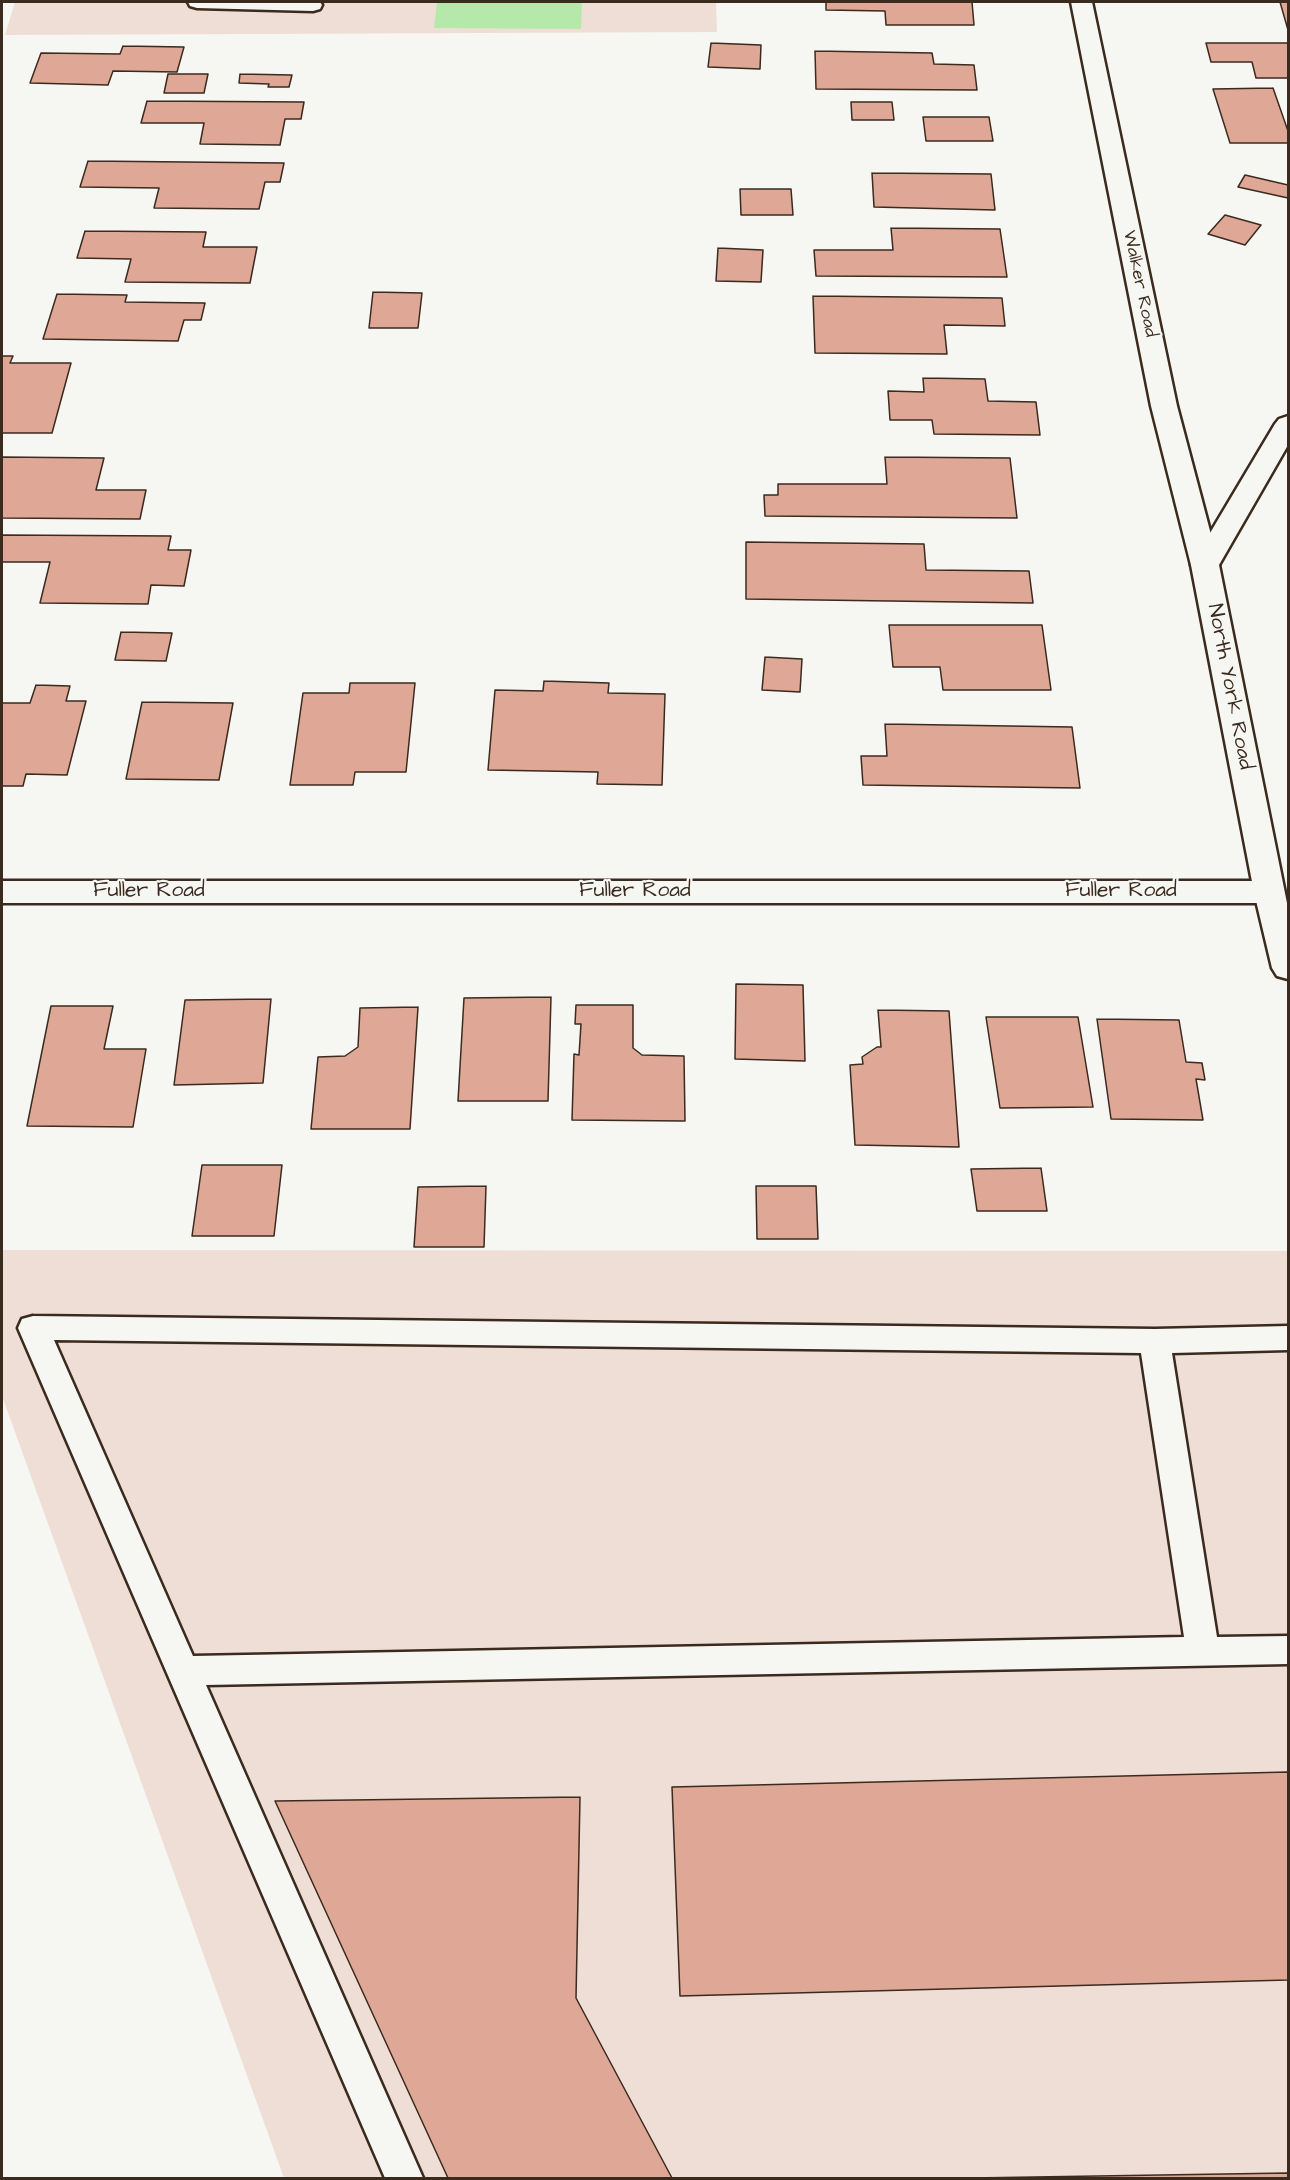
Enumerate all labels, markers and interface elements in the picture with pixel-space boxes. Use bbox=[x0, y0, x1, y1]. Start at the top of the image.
street label: Walker Road bbox=[1117, 229, 1161, 339]
street label: North York Road bbox=[1201, 602, 1257, 772]
street label: Fuller Road bbox=[93, 879, 205, 905]
street label: Fuller Road bbox=[579, 879, 691, 905]
street label: Fuller Road bbox=[1065, 879, 1177, 905]

